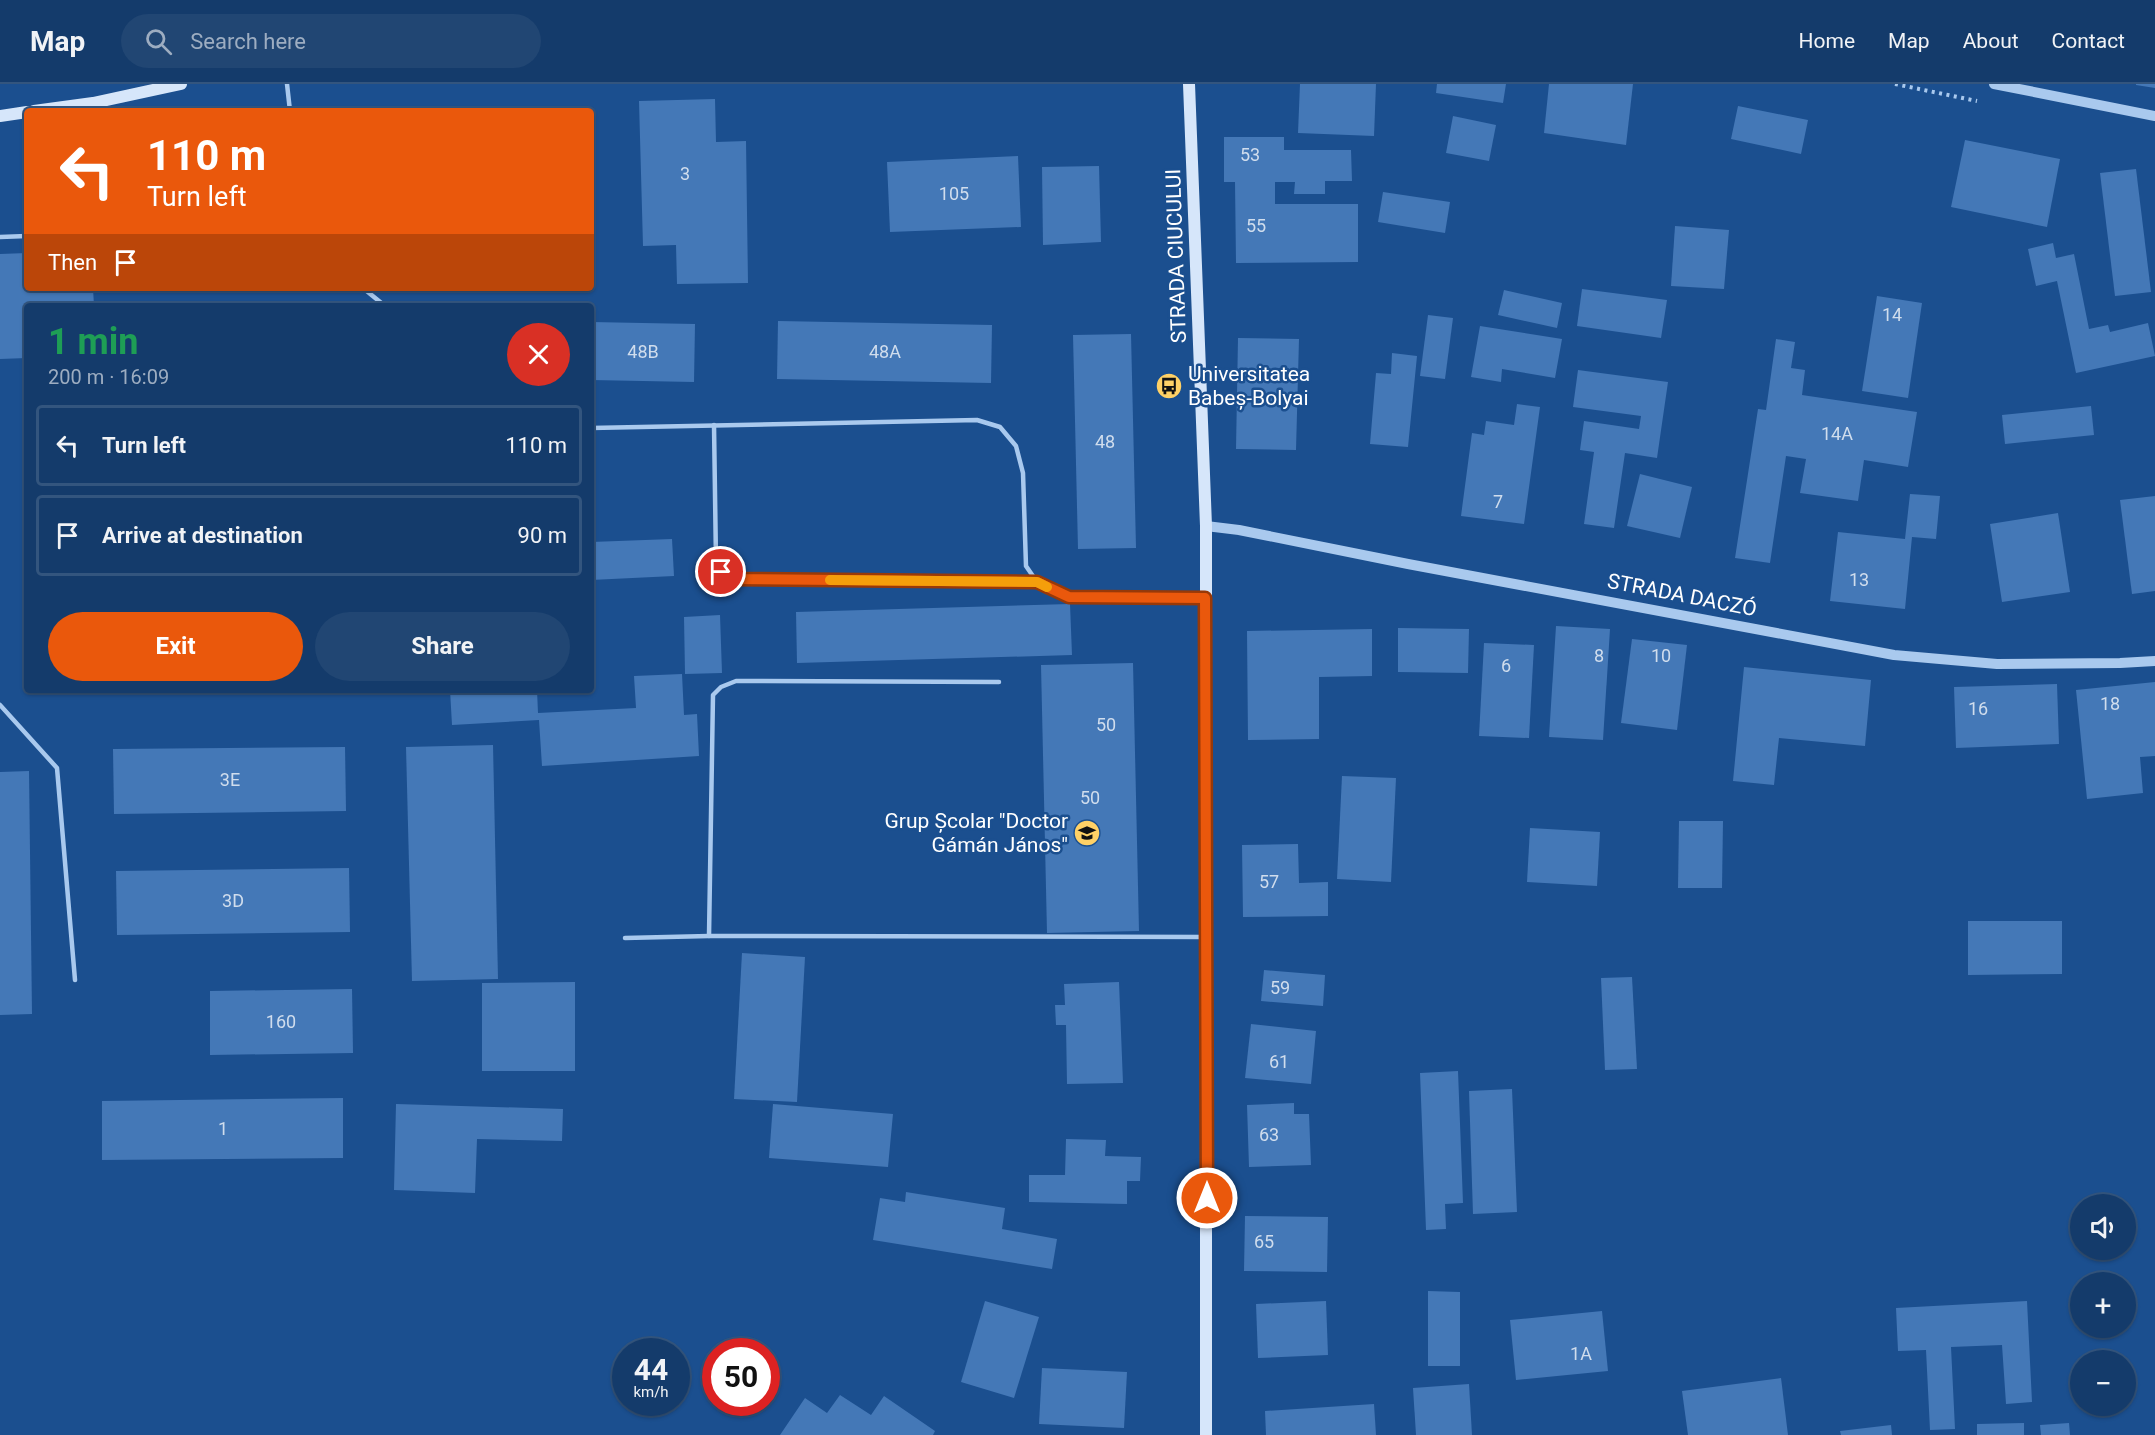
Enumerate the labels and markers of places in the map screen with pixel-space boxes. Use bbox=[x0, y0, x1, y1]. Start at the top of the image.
place label: Universitatea Babeș-Bolyai bbox=[1188, 362, 1310, 410]
bus stop icon: Universitatea Babeș-Bolyai bbox=[1154, 371, 1184, 401]
pin bbox=[695, 546, 746, 597]
place label: Grup Școlar "Doctor Gámán János" bbox=[884, 809, 1068, 857]
school or university icon: Grup Școlar "Doctor Gámán János" bbox=[1072, 818, 1102, 848]

